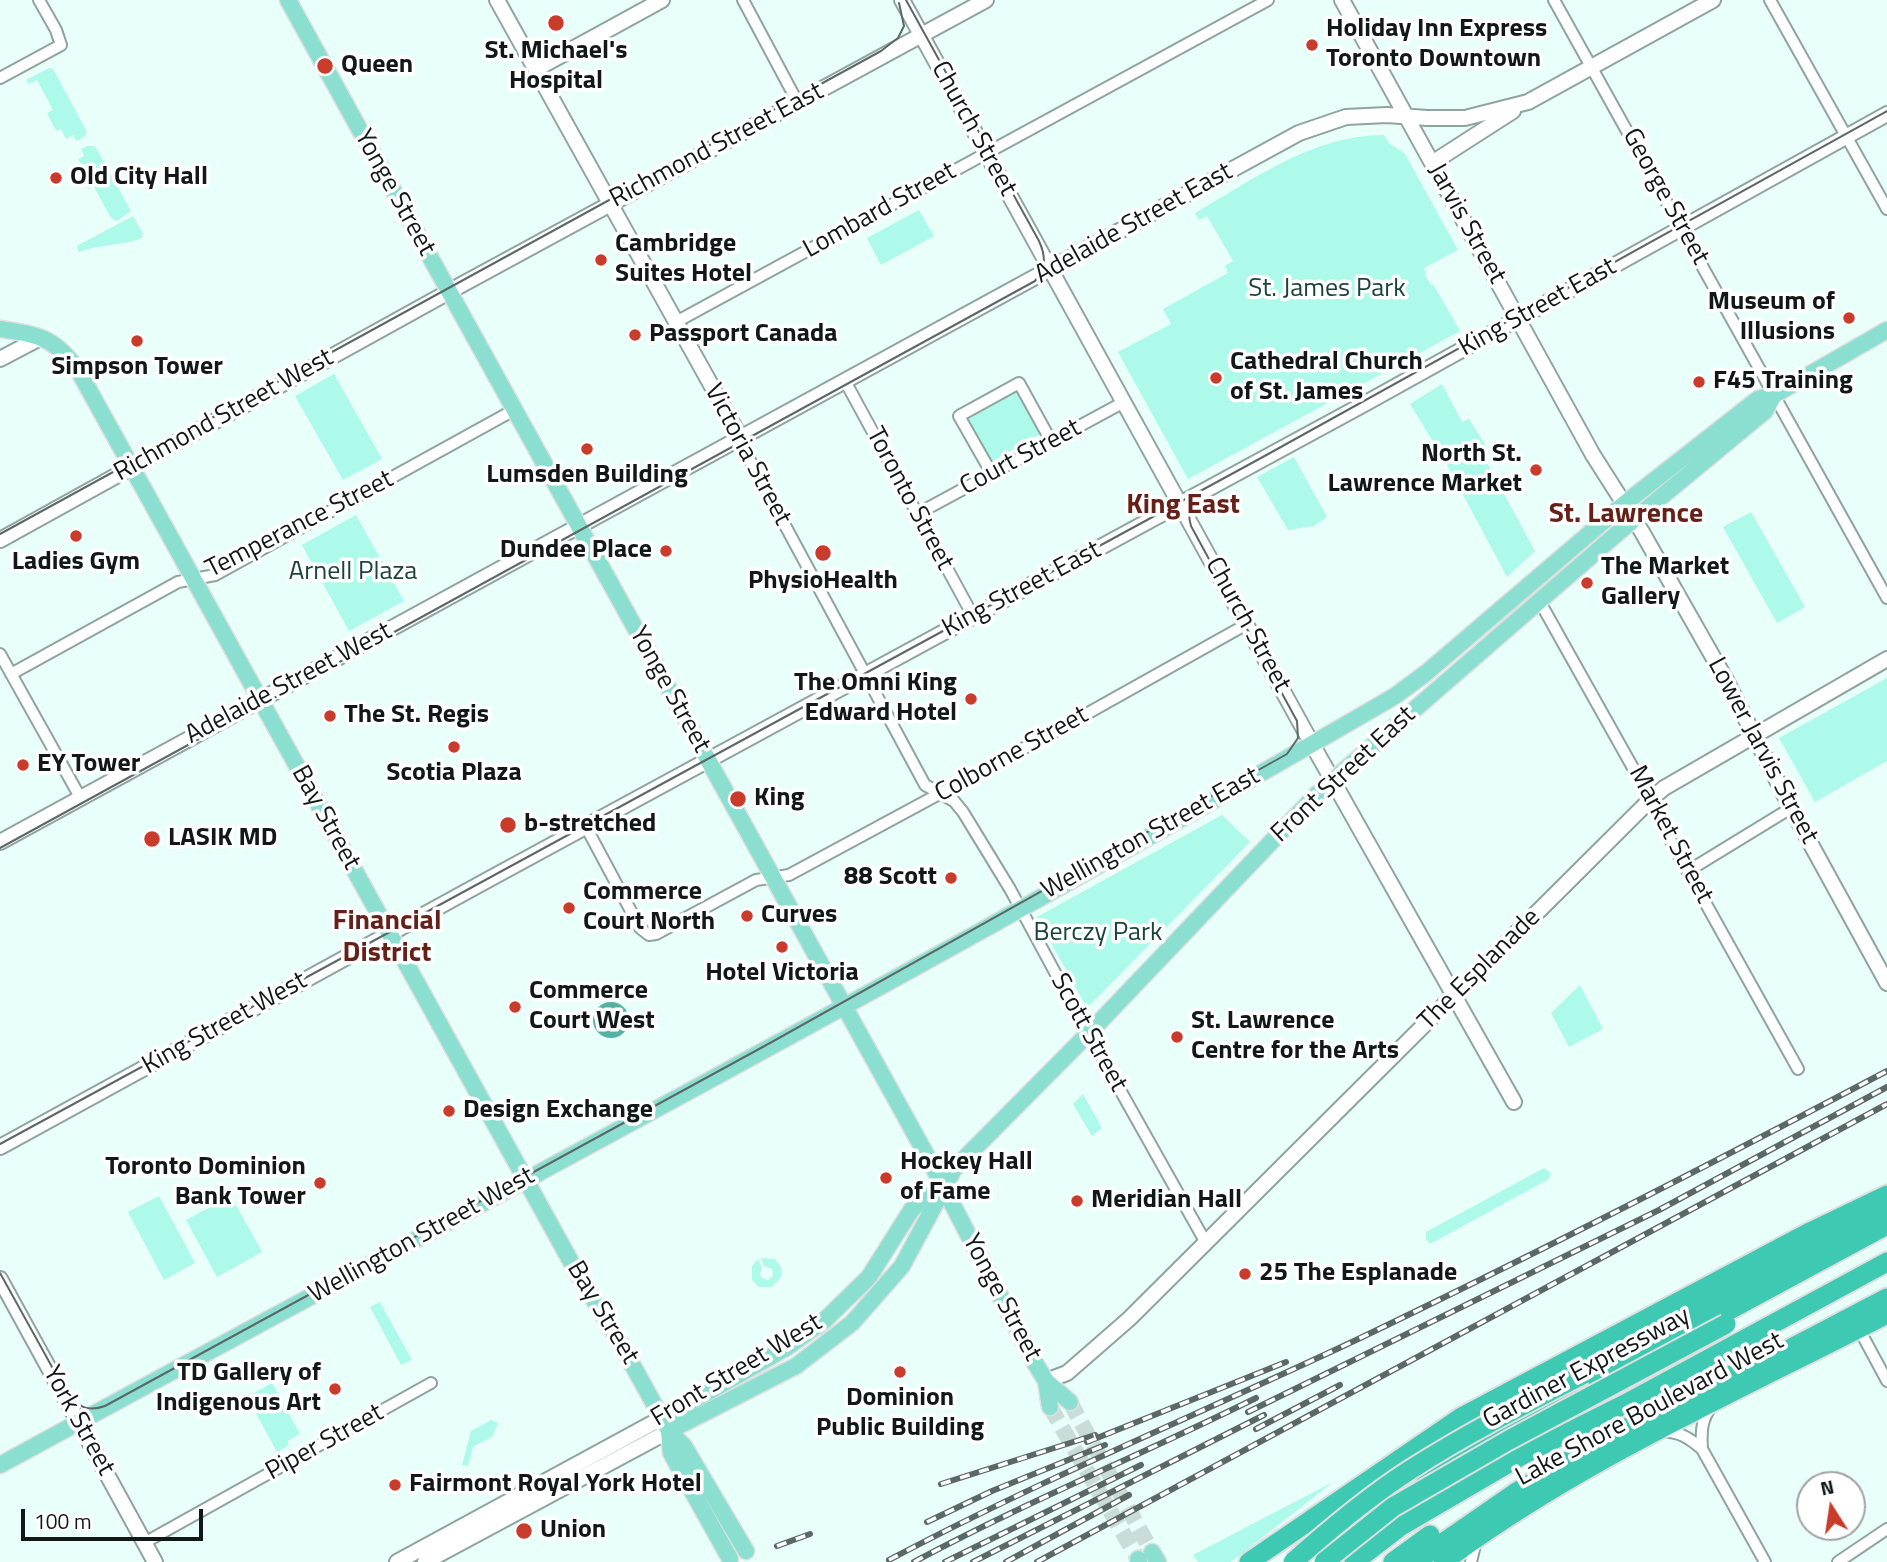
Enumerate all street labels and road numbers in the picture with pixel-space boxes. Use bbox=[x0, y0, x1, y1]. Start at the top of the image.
street label: Church Street bbox=[923, 56, 1023, 202]
street label: Richmond Street East bbox=[605, 77, 829, 215]
street label: George Street bbox=[1615, 123, 1715, 271]
street label: Yonge Street bbox=[347, 125, 441, 261]
street label: Lombard Street bbox=[798, 156, 962, 266]
street label: Adelaide Street East bbox=[1030, 157, 1238, 291]
street label: Jarvis Street bbox=[1420, 158, 1512, 290]
street label: King Street East bbox=[1454, 252, 1622, 364]
street label: Richmond Street West bbox=[109, 343, 339, 489]
street label: Victoria Street bbox=[697, 379, 797, 531]
street label: Court Street bbox=[955, 413, 1087, 503]
street label: Toronto Street bbox=[858, 422, 960, 576]
street label: Temperance Street bbox=[201, 464, 399, 586]
street label: King Street East bbox=[937, 535, 1107, 645]
street label: Church Street bbox=[1197, 552, 1297, 698]
street label: Adelaide Street West bbox=[181, 616, 397, 752]
street label: Yonge Street bbox=[622, 622, 716, 758]
street label: Lower Jarvis Street bbox=[1700, 653, 1824, 849]
street label: Colborne Street bbox=[930, 700, 1094, 810]
street label: Front Street East bbox=[1265, 700, 1423, 850]
street label: Bay Street bbox=[284, 760, 366, 876]
street label: Wellington Street East bbox=[1036, 761, 1266, 907]
street label: Market Street bbox=[1621, 761, 1719, 909]
street label: The Esplanade bbox=[1413, 903, 1547, 1037]
street label: King Street West bbox=[137, 966, 313, 1082]
street label: Scott Street bbox=[1043, 969, 1133, 1097]
street label: Wellington Street West bbox=[304, 1161, 540, 1311]
street label: Yonge Street bbox=[955, 1229, 1047, 1367]
street label: Bay Street bbox=[559, 1256, 645, 1370]
street label: Gardiner Expressway bbox=[1478, 1301, 1696, 1437]
street label: Front Street West bbox=[646, 1308, 828, 1434]
street label: Lake Shore Boulevard West bbox=[1511, 1326, 1789, 1494]
street label: York Street bbox=[35, 1361, 121, 1481]
street label: Piper Street bbox=[261, 1398, 389, 1488]

